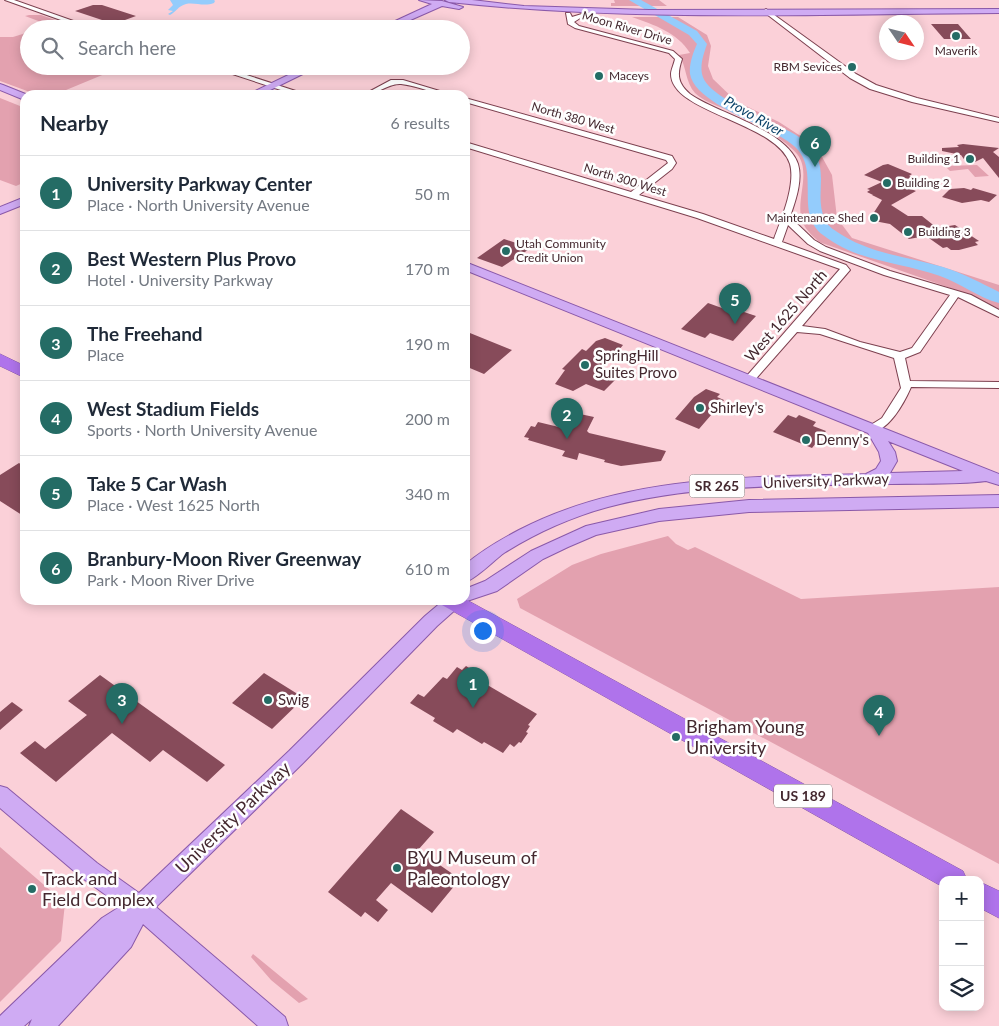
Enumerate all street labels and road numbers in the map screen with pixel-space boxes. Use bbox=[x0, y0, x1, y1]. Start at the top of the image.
street label: Moon River Drive bbox=[580, 8, 674, 48]
street label: North 380 West bbox=[530, 99, 617, 137]
street label: North 300 West bbox=[582, 160, 669, 199]
street label: West 1625 North bbox=[740, 266, 830, 365]
street label: University Parkway bbox=[763, 469, 890, 491]
road number: SR 265 bbox=[690, 474, 744, 498]
street label: University Parkway bbox=[170, 756, 295, 878]
road number: US 189 bbox=[774, 784, 832, 808]

